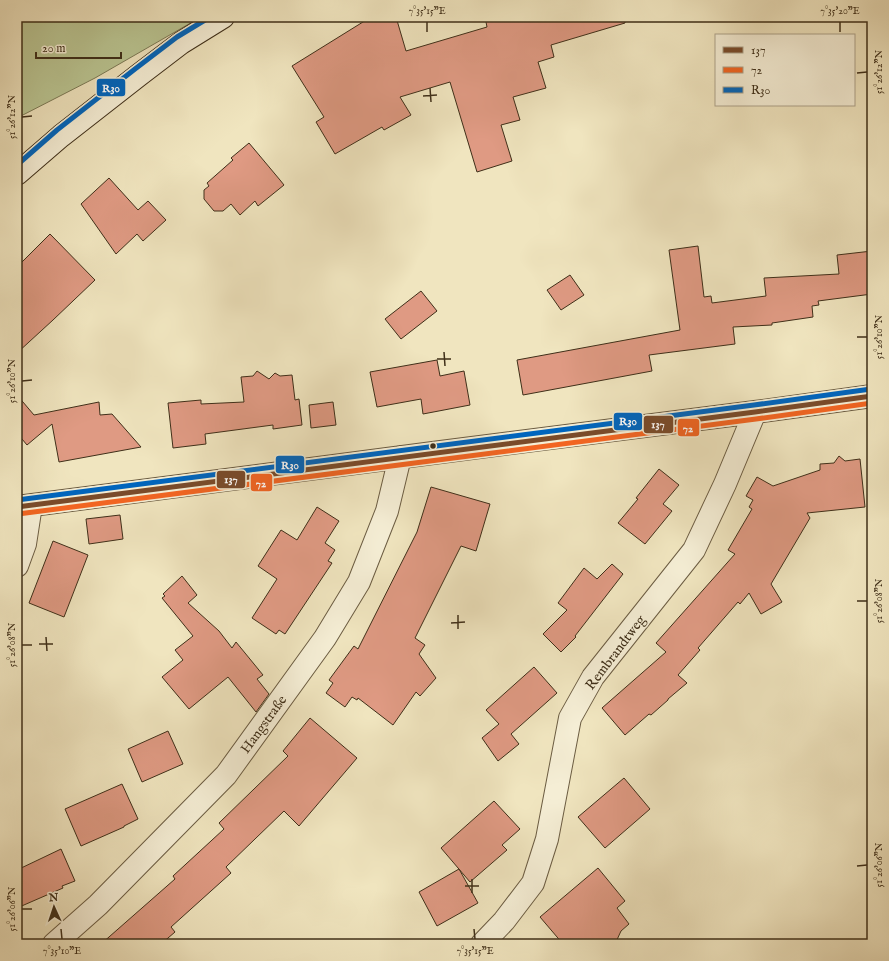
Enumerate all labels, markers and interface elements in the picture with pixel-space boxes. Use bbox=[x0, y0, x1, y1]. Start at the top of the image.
text: 7°35'15"E bbox=[408, 5, 446, 18]
text: 7°35'20"E bbox=[820, 5, 860, 18]
scale bar bbox=[36, 34, 121, 60]
legend bbox=[715, 34, 855, 106]
text: 20 m bbox=[42, 41, 65, 56]
text: 137 bbox=[751, 43, 766, 58]
text: 51°26'12"N bbox=[873, 50, 886, 94]
text: 72 bbox=[751, 63, 763, 78]
line badge: R30 bbox=[96, 78, 126, 97]
text: R30 bbox=[102, 82, 121, 96]
text: R30 bbox=[751, 83, 771, 98]
text: 51°26'12"N bbox=[6, 95, 19, 139]
text: 51°26'10"N bbox=[873, 314, 886, 359]
text: 51°26'10"N bbox=[6, 358, 19, 403]
line badge: R30 bbox=[613, 412, 643, 431]
text: R30 bbox=[619, 415, 638, 429]
line badge: 137 bbox=[643, 415, 674, 434]
text: 137 bbox=[651, 418, 665, 432]
line badge: 72 bbox=[677, 418, 700, 437]
text: 72 bbox=[683, 422, 694, 436]
unlabelled marker bbox=[428, 441, 438, 451]
line badge: R30 bbox=[275, 455, 305, 474]
text: R30 bbox=[281, 459, 300, 473]
line badge: 137 bbox=[216, 470, 246, 489]
text: 137 bbox=[224, 473, 238, 487]
line badge: 72 bbox=[250, 473, 273, 492]
text: 72 bbox=[256, 477, 267, 491]
text: 51°26'08"N bbox=[873, 578, 886, 623]
street label: Rembrandtweg bbox=[582, 611, 650, 694]
text: 51°26'08"N bbox=[6, 622, 19, 667]
street label: Hangstraße bbox=[237, 691, 291, 757]
text: 51°26'06"N bbox=[873, 842, 886, 887]
text: 51°26'06"N bbox=[6, 886, 19, 931]
north arrow bbox=[34, 887, 74, 927]
text: N bbox=[47, 891, 59, 905]
text: 7°35'10"E bbox=[43, 945, 81, 958]
text: 7°35'15"E bbox=[456, 945, 494, 958]

